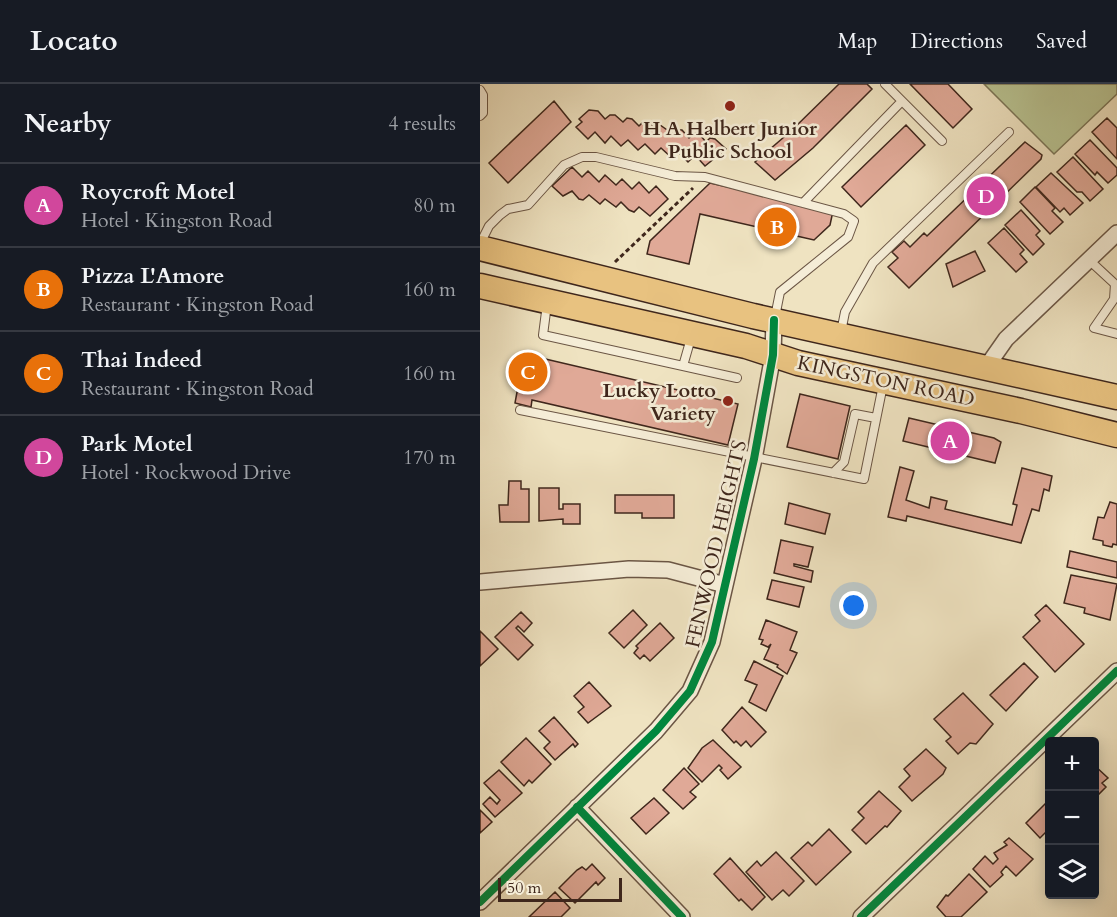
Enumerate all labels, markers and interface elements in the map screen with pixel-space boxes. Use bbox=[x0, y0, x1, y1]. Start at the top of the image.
text: Locato bbox=[30, 22, 118, 60]
text: Map bbox=[837, 27, 877, 56]
text: Directions bbox=[910, 27, 1003, 56]
text: Saved bbox=[1036, 27, 1087, 56]
marker: H A Halbert Junior Public School bbox=[723, 99, 737, 113]
text: Nearby bbox=[24, 106, 112, 141]
text: 4 results bbox=[388, 110, 456, 137]
place label: H A Halbert Junior Public School bbox=[643, 115, 818, 165]
pin: D bbox=[966, 174, 1006, 218]
text: Roycroft Motel bbox=[81, 177, 235, 207]
text: A bbox=[36, 192, 51, 219]
text: 80 m bbox=[413, 192, 456, 219]
pin: B bbox=[758, 204, 796, 250]
text: Hotel · Kingston Road bbox=[81, 207, 272, 234]
text: Pizza L'Amore bbox=[81, 261, 224, 291]
text: B bbox=[36, 276, 51, 303]
text: 160 m bbox=[403, 276, 456, 303]
text: Restaurant · Kingston Road bbox=[81, 291, 314, 318]
text: Thai Indeed bbox=[81, 345, 202, 375]
street label: KINGSTON ROAD bbox=[795, 349, 977, 413]
pin: C bbox=[508, 350, 548, 394]
text: C bbox=[36, 360, 51, 387]
text: 160 m bbox=[403, 360, 456, 387]
text: Restaurant · Kingston Road bbox=[81, 375, 314, 402]
place label: Lucky Lotto Variety bbox=[603, 377, 717, 427]
marker: Lucky Lotto Variety bbox=[721, 394, 735, 408]
pin: A bbox=[930, 418, 970, 464]
text: Park Motel bbox=[81, 429, 193, 459]
street label: FENWOOD HEIGHTS bbox=[679, 438, 753, 650]
text: D bbox=[35, 444, 52, 471]
text: 170 m bbox=[403, 444, 456, 471]
text: Hotel · Rockwood Drive bbox=[81, 459, 291, 486]
your location bbox=[839, 591, 868, 620]
map controls bbox=[1045, 737, 1099, 899]
button: + bbox=[1045, 737, 1099, 791]
button: − bbox=[1045, 791, 1099, 845]
button: layers bbox=[1045, 845, 1099, 899]
scale bar bbox=[498, 875, 622, 902]
text: 50 m bbox=[507, 877, 541, 899]

